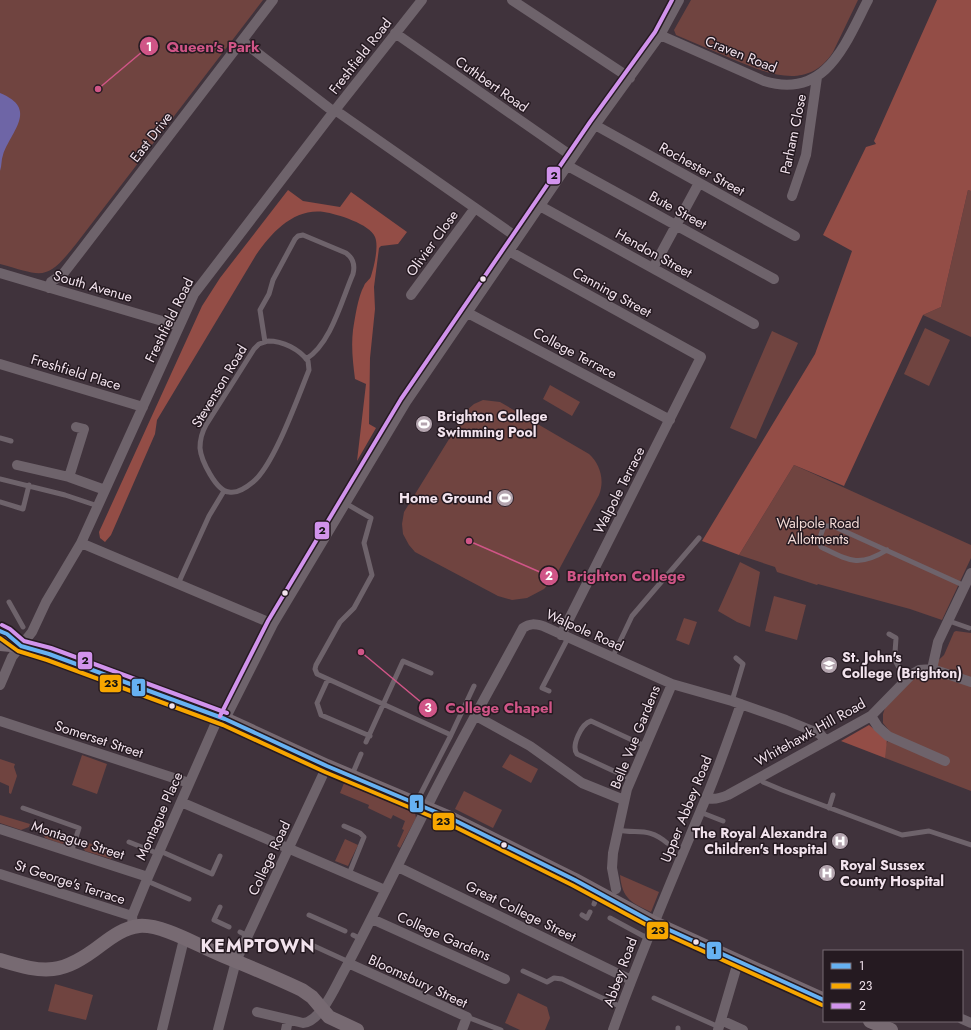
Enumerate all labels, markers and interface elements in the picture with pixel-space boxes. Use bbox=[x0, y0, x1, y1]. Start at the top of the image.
street label: Freshfield Road bbox=[324, 14, 396, 98]
street label: Craven Road bbox=[702, 30, 780, 78]
callout: Queen's Park bbox=[139, 33, 268, 60]
text: Queen's Park bbox=[166, 36, 260, 58]
text: 1 bbox=[146, 38, 152, 56]
street label: Cuthbert Road bbox=[451, 51, 533, 117]
street label: Parham Close bbox=[775, 92, 811, 176]
street label: East Drive bbox=[125, 108, 177, 166]
street label: Rochester Street bbox=[655, 137, 749, 201]
line badge: 2 bbox=[546, 166, 561, 185]
text: 2 bbox=[550, 167, 558, 183]
street label: Bute Street bbox=[645, 186, 711, 234]
street label: Olivier Close bbox=[401, 206, 463, 280]
street label: Hendon Street bbox=[612, 224, 697, 283]
street label: Canning Street bbox=[569, 262, 656, 322]
street label: South Avenue bbox=[51, 265, 135, 307]
street label: Freshfield Road bbox=[140, 274, 198, 366]
unlabelled marker bbox=[478, 274, 488, 284]
street label: College Terrace bbox=[529, 322, 621, 384]
street label: Stevenson Road bbox=[186, 341, 252, 431]
street label: Freshfield Place bbox=[28, 349, 124, 395]
place label: Brighton College Swimming Pool bbox=[437, 406, 548, 442]
sports icon: Brighton College Swimming Pool bbox=[414, 414, 434, 434]
street label: Walpole Terrace bbox=[588, 443, 650, 537]
place label: Home Ground bbox=[399, 488, 492, 508]
sports icon: Home Ground bbox=[495, 488, 515, 508]
park label: Walpole Road Allotments bbox=[777, 513, 859, 549]
line badge: 2 bbox=[314, 521, 330, 540]
text: 2 bbox=[318, 522, 326, 538]
callout: Brighton College bbox=[539, 562, 693, 589]
text: Brighton College bbox=[567, 565, 686, 587]
text: 2 bbox=[545, 567, 553, 585]
unlabelled marker bbox=[280, 588, 290, 598]
street label: Walpole Road bbox=[543, 604, 627, 656]
place label: St. John's College (Brighton) bbox=[842, 647, 962, 683]
line badge: 2 bbox=[77, 651, 93, 670]
text: 2 bbox=[81, 652, 89, 668]
school or university icon: St. John's College (Brighton) bbox=[819, 655, 839, 675]
line badge: 23 bbox=[99, 674, 122, 693]
text: 23 bbox=[104, 675, 118, 691]
line badge: 1 bbox=[131, 678, 146, 697]
text: 1 bbox=[136, 679, 142, 695]
street label: Belle Vue Gardens bbox=[605, 682, 665, 792]
street label: Whitehawk Hill Road bbox=[751, 693, 869, 771]
callout: College Chapel bbox=[418, 694, 561, 721]
text: College Chapel bbox=[445, 697, 553, 719]
text: 3 bbox=[424, 699, 432, 717]
unlabelled marker bbox=[167, 701, 177, 711]
street label: Somerset Street bbox=[52, 715, 146, 763]
street label: Upper Abbey Road bbox=[655, 753, 717, 865]
street label: Montague Place bbox=[131, 769, 187, 863]
line badge: 1 bbox=[409, 794, 424, 813]
text: 1 bbox=[414, 796, 420, 812]
line badge: 23 bbox=[432, 812, 455, 831]
text: 23 bbox=[436, 813, 450, 829]
street label: Montague Street bbox=[29, 816, 128, 865]
street label: College Road bbox=[243, 817, 295, 899]
place label: The Royal Alexandra Children's Hospital bbox=[692, 823, 827, 859]
hospital icon: The Royal Alexandra Children's Hospital bbox=[830, 831, 850, 851]
unlabelled marker bbox=[499, 840, 509, 850]
street label: St George's Terrace bbox=[12, 855, 128, 909]
place label: Royal Sussex County Hospital bbox=[840, 855, 944, 891]
hospital icon: Royal Sussex County Hospital bbox=[817, 863, 837, 883]
street label: Great College Street bbox=[462, 876, 580, 947]
street label: College Gardens bbox=[394, 906, 494, 966]
line badge: 23 bbox=[646, 921, 669, 940]
text: 23 bbox=[651, 922, 665, 938]
district label: KEMPTOWN bbox=[200, 933, 316, 959]
street label: Abbey Road bbox=[598, 934, 642, 1010]
unlabelled marker bbox=[691, 937, 701, 947]
line badge: 1 bbox=[706, 941, 722, 960]
text: 1 bbox=[711, 942, 717, 958]
street label: Bloomsbury Street bbox=[365, 949, 471, 1013]
legend bbox=[823, 950, 963, 1022]
text: 1 bbox=[859, 957, 864, 975]
text: 23 bbox=[859, 977, 873, 995]
text: 2 bbox=[859, 997, 866, 1015]

